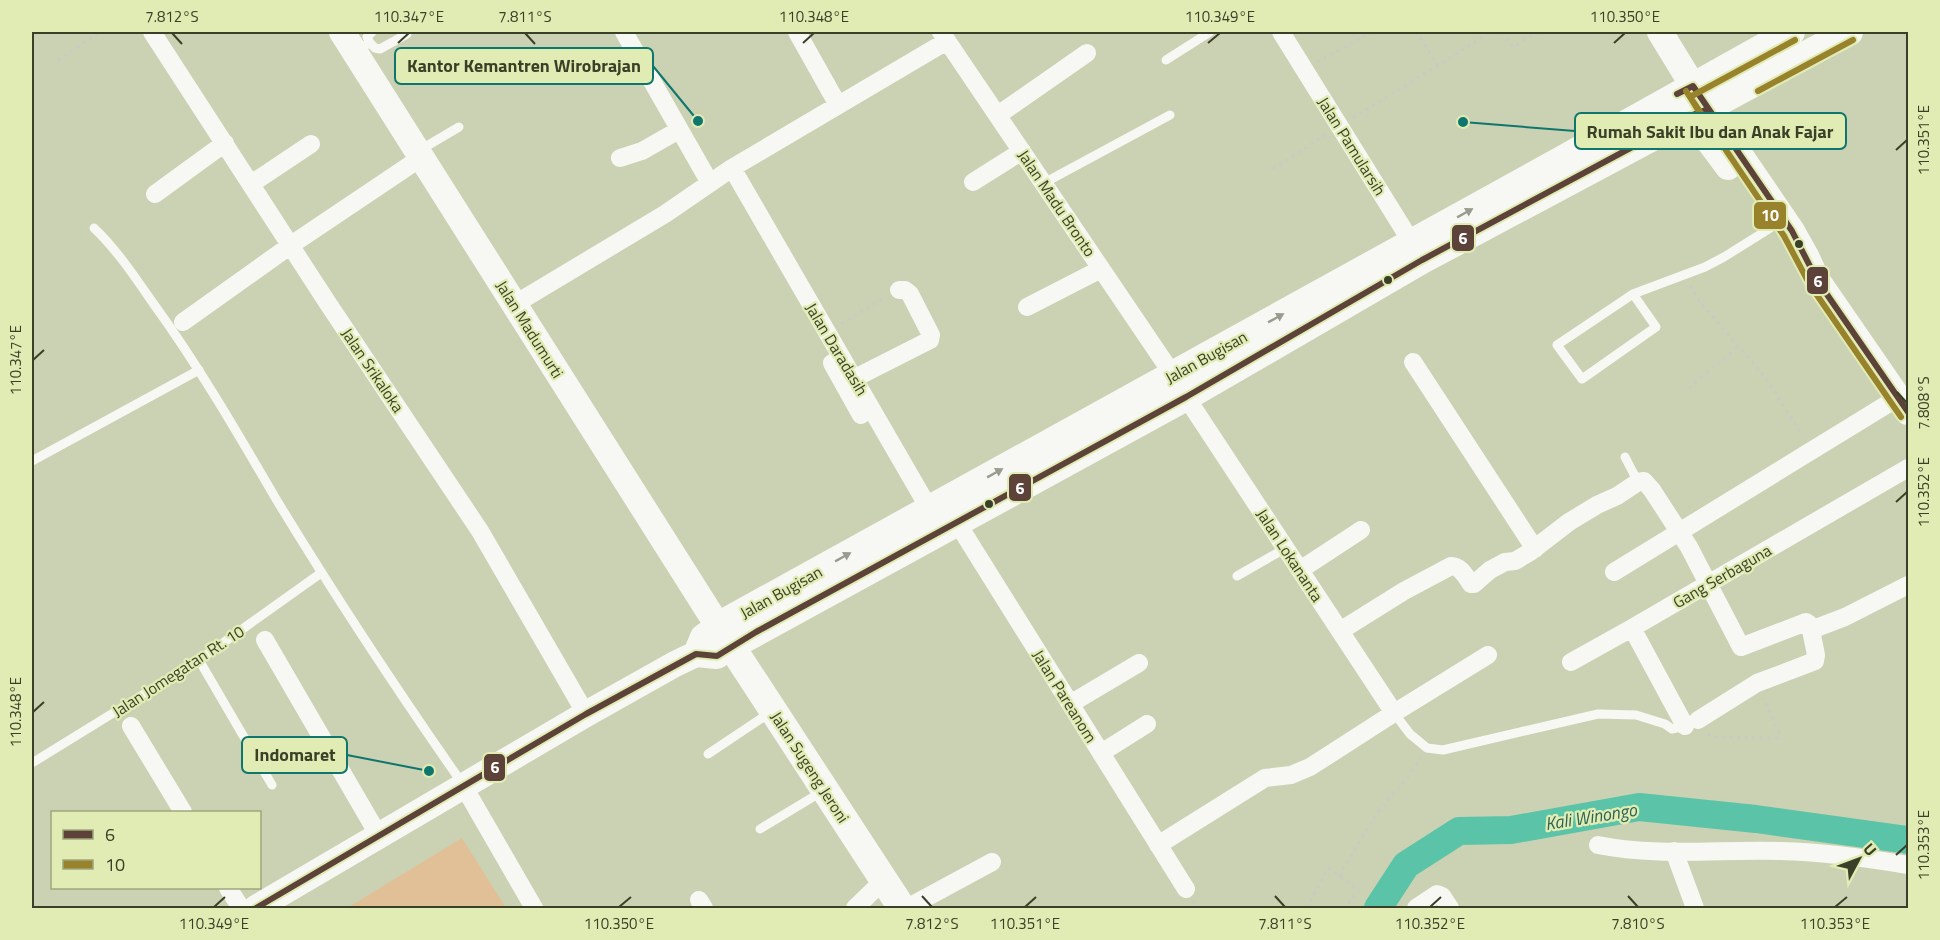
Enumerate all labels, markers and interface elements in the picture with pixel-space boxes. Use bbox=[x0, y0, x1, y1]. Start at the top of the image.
text: 7.812°S bbox=[145, 5, 199, 28]
text: 110.347°E bbox=[374, 5, 444, 28]
text: 7.811°S bbox=[498, 5, 552, 28]
text: 110.348°E bbox=[779, 5, 849, 28]
text: 110.349°E bbox=[1185, 5, 1255, 28]
text: 110.350°E bbox=[1590, 5, 1660, 28]
callout: Kantor Kemantren Wirobrajan bbox=[395, 48, 653, 84]
text: Kantor Kemantren Wirobrajan bbox=[407, 52, 641, 79]
street label: Jalan Pamularsih bbox=[1312, 92, 1392, 200]
text: 110.351°E bbox=[1912, 105, 1935, 175]
callout: Rumah Sakit Ibu dan Anak Fajar bbox=[1575, 113, 1846, 149]
text: Rumah Sakit Ibu dan Anak Fajar bbox=[1587, 118, 1834, 145]
street label: Jalan Madu Bronto bbox=[1012, 145, 1102, 261]
line badge: 10 bbox=[1753, 201, 1787, 230]
text: 10 bbox=[1761, 203, 1779, 227]
one-way arrow bbox=[1457, 208, 1474, 218]
line badge: 6 bbox=[1451, 224, 1475, 252]
text: 6 bbox=[1459, 226, 1468, 250]
unlabelled marker bbox=[1793, 238, 1805, 250]
line badge: 6 bbox=[1806, 266, 1829, 295]
text: 6 bbox=[1814, 269, 1823, 293]
unlabelled marker bbox=[1382, 274, 1394, 286]
street label: Jalan Madumurti bbox=[490, 275, 570, 383]
street label: Jalan Daradasih bbox=[800, 298, 874, 400]
one-way arrow bbox=[1268, 313, 1285, 323]
street label: Jalan Srikaloka bbox=[336, 323, 410, 417]
text: 110.347°E bbox=[4, 325, 27, 395]
street label: Jalan Bugisan bbox=[1161, 325, 1251, 389]
text: 7.808°S bbox=[1912, 376, 1935, 430]
text: 110.352°E bbox=[1912, 457, 1935, 527]
one-way arrow bbox=[987, 468, 1004, 478]
line badge: 6 bbox=[1008, 473, 1032, 502]
text: 6 bbox=[1016, 476, 1025, 500]
unlabelled marker bbox=[983, 498, 995, 510]
street label: Jalan Lokananta bbox=[1251, 504, 1329, 606]
street label: Gang Serbaguna bbox=[1668, 538, 1776, 614]
one-way arrow bbox=[835, 552, 852, 562]
street label: Jalan Bugisan bbox=[736, 560, 826, 624]
street label: Jalan Jomegatan Rt. 10 bbox=[107, 619, 249, 723]
street label: Jalan Pareanom bbox=[1027, 645, 1103, 747]
text: 110.348°E bbox=[4, 677, 27, 747]
street label: Jalan Sugeng Jeroni bbox=[765, 706, 855, 828]
callout: Indomaret bbox=[242, 737, 347, 773]
text: Indomaret bbox=[254, 741, 336, 768]
line badge: 6 bbox=[483, 753, 506, 782]
text: 6 bbox=[491, 755, 500, 779]
water label: Kali Winongo bbox=[1543, 796, 1640, 837]
text: 110.353°E bbox=[1912, 810, 1935, 880]
legend bbox=[51, 811, 261, 889]
text: 6 bbox=[105, 821, 115, 848]
north arrow bbox=[1829, 829, 1889, 889]
text: U bbox=[1858, 837, 1883, 861]
text: 10 bbox=[105, 851, 125, 878]
text: 110.349°E bbox=[179, 912, 249, 935]
text: 110.350°E bbox=[584, 912, 654, 935]
text: 7.812°S bbox=[905, 912, 959, 935]
text: 110.351°E bbox=[990, 912, 1060, 935]
text: 7.811°S bbox=[1258, 912, 1312, 935]
text: 110.352°E bbox=[1395, 912, 1465, 935]
text: 7.810°S bbox=[1611, 912, 1665, 935]
text: 110.353°E bbox=[1800, 912, 1870, 935]

